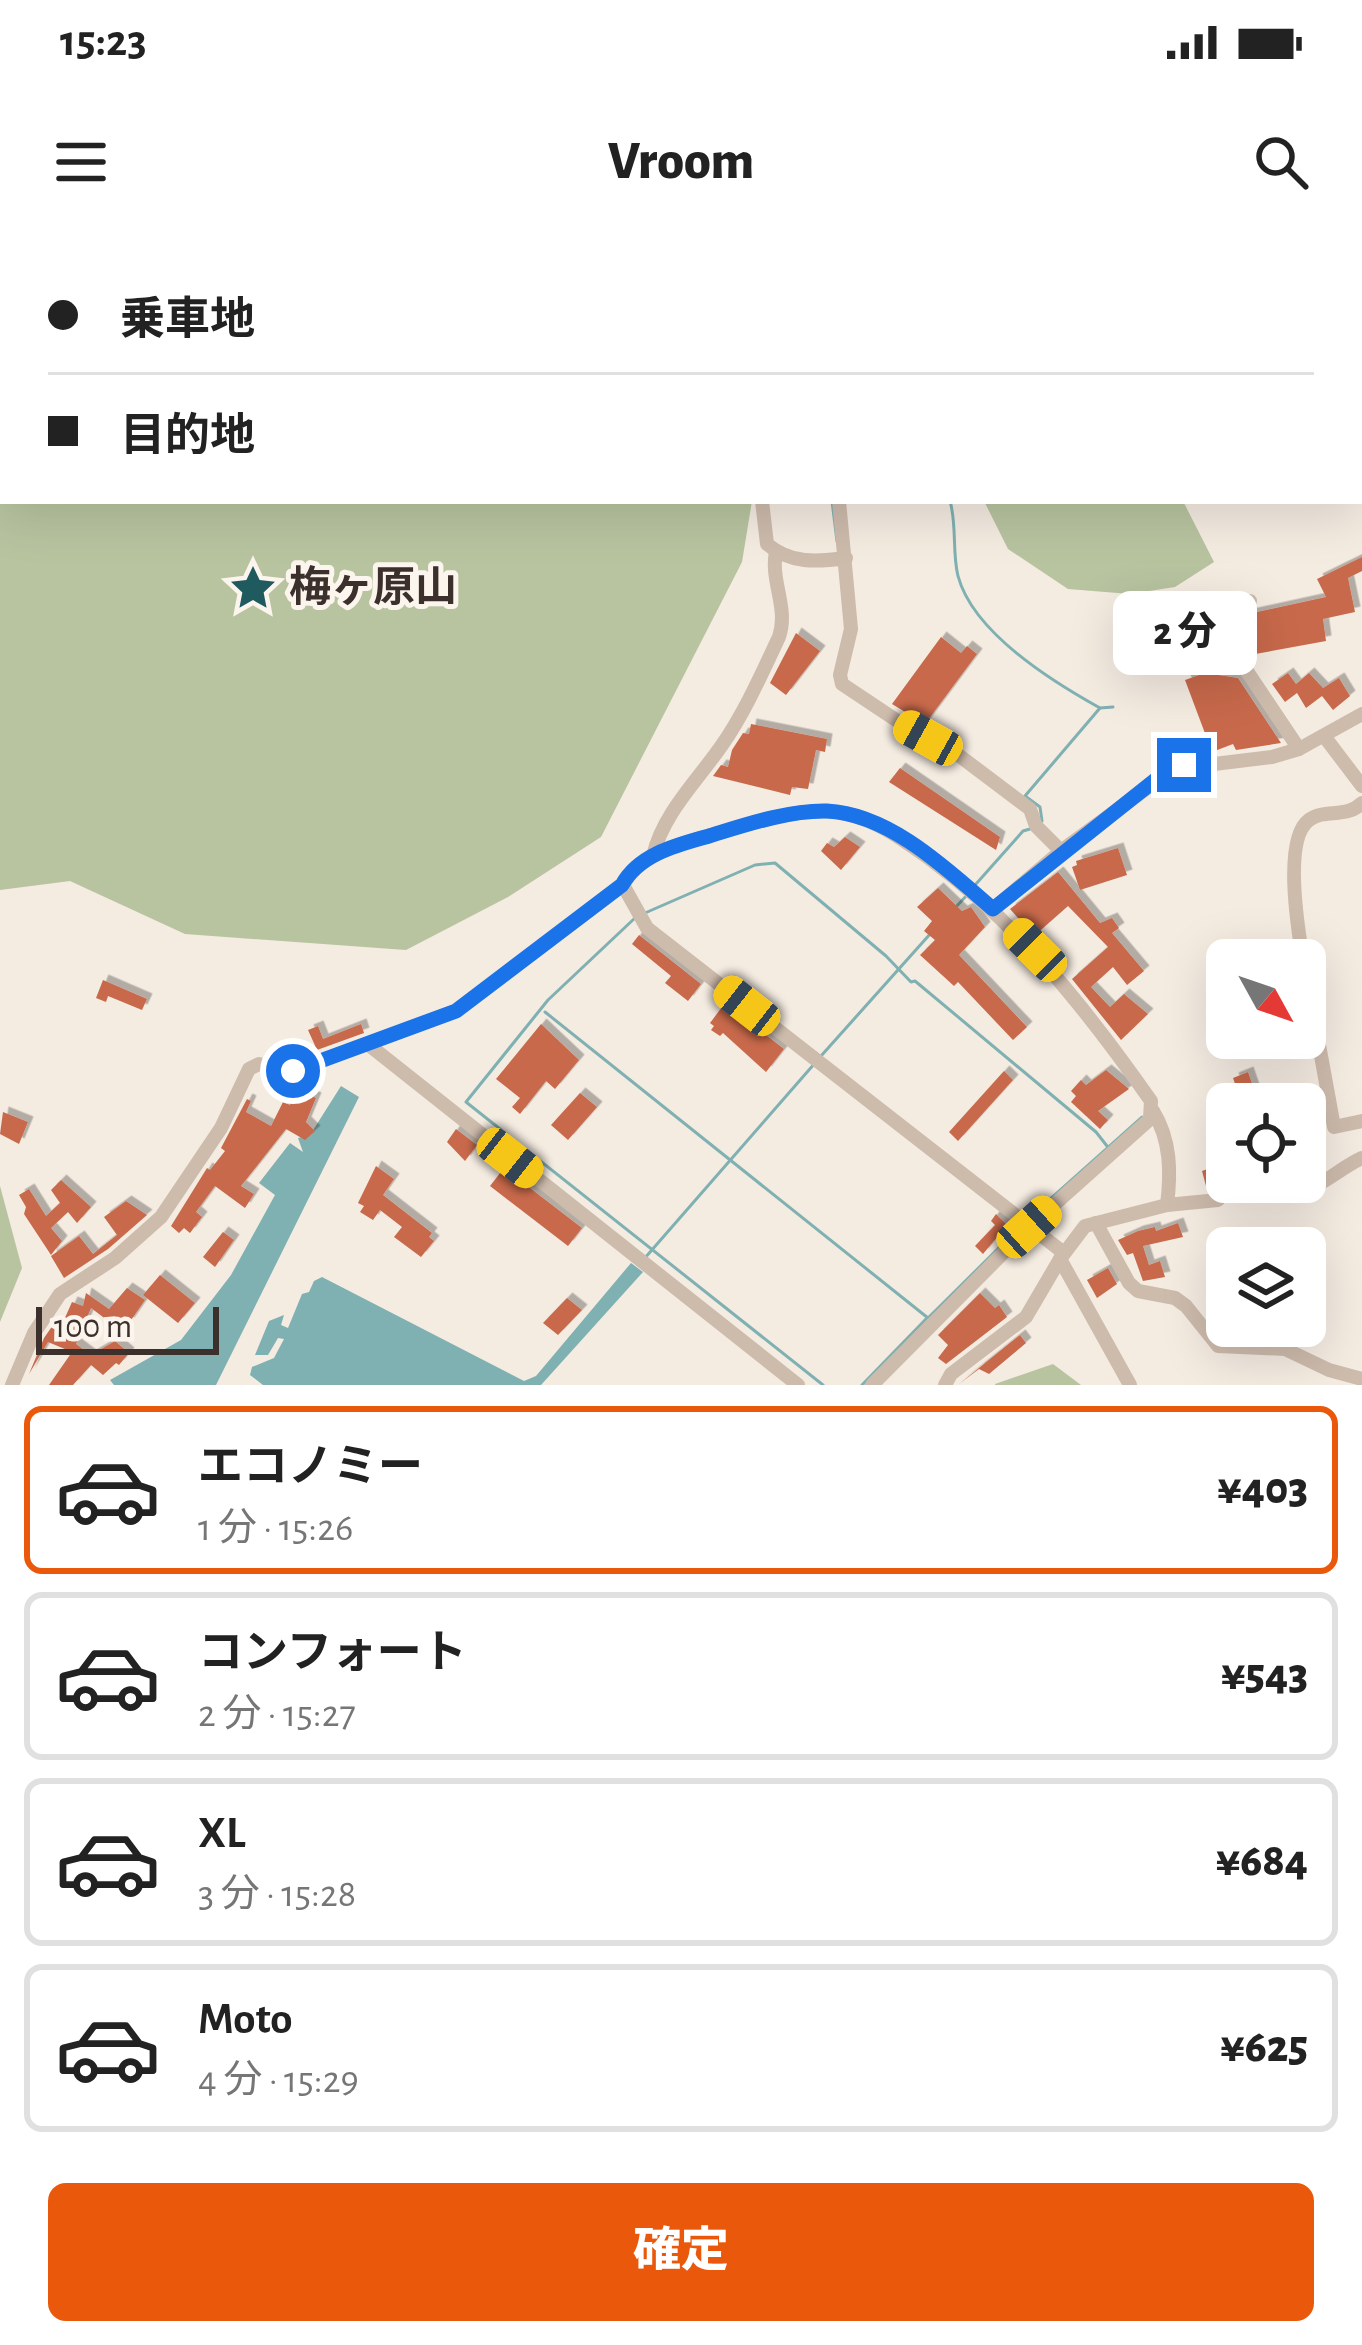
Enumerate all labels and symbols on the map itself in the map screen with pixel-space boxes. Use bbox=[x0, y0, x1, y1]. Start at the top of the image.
place icon: 梅ヶ原山 bbox=[228, 563, 278, 613]
place label: 梅ヶ原山 bbox=[289, 565, 457, 609]
callout: 2 分 bbox=[1112, 591, 1256, 675]
car bbox=[888, 705, 968, 771]
route end bbox=[1157, 738, 1211, 792]
car bbox=[997, 912, 1073, 988]
north arrow bbox=[1206, 939, 1326, 1059]
car bbox=[708, 970, 786, 1042]
route start bbox=[266, 1044, 320, 1098]
car bbox=[471, 1122, 549, 1194]
car bbox=[990, 1190, 1068, 1264]
scale bar bbox=[36, 1301, 219, 1354]

